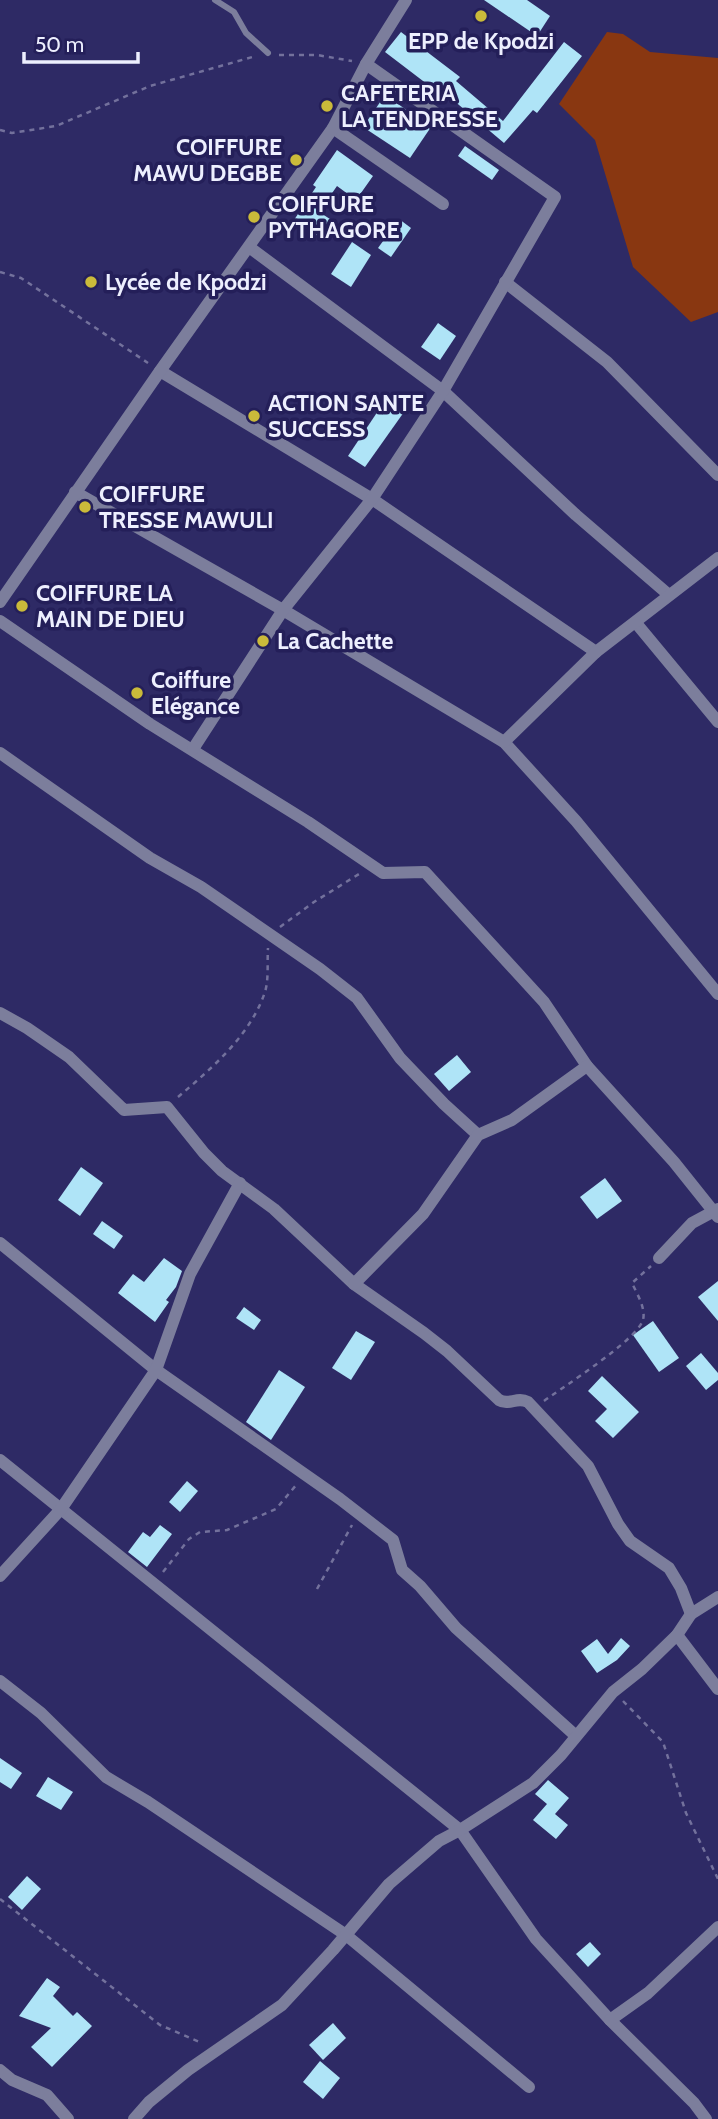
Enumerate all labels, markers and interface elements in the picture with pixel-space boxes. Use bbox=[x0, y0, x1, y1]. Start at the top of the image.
marker: EPP de Kpodzi bbox=[473, 8, 489, 24]
scale bar bbox=[24, 21, 138, 65]
place label: EPP de Kpodzi bbox=[408, 27, 554, 55]
text: 50 m bbox=[35, 32, 84, 57]
place label: CAFETERIA LA TENDRESSE bbox=[341, 79, 498, 133]
marker: CAFETERIA LA TENDRESSE bbox=[319, 98, 335, 114]
place label: COIFFURE MAWU DEGBE bbox=[133, 133, 282, 187]
marker: COIFFURE MAWU DEGBE bbox=[288, 152, 304, 168]
place label: COIFFURE PYTHAGORE bbox=[268, 190, 399, 244]
marker: COIFFURE PYTHAGORE bbox=[246, 209, 262, 225]
place label: Lycée de Kpodzi bbox=[105, 268, 267, 296]
marker: Lycée de Kpodzi bbox=[83, 274, 99, 290]
place label: ACTION SANTE SUCCESS bbox=[268, 389, 424, 443]
marker: ACTION SANTE SUCCESS bbox=[246, 408, 262, 424]
place label: COIFFURE TRESSE MAWULI bbox=[99, 480, 273, 534]
marker: COIFFURE TRESSE MAWULI bbox=[77, 499, 93, 515]
place label: COIFFURE LA MAIN DE DIEU bbox=[36, 579, 185, 633]
marker: COIFFURE LA MAIN DE DIEU bbox=[14, 598, 30, 614]
place label: La Cachette bbox=[277, 627, 393, 655]
marker: La Cachette bbox=[255, 633, 271, 649]
place label: Coiffure Elégance bbox=[151, 666, 240, 720]
marker: Coiffure Elégance bbox=[129, 685, 145, 701]

